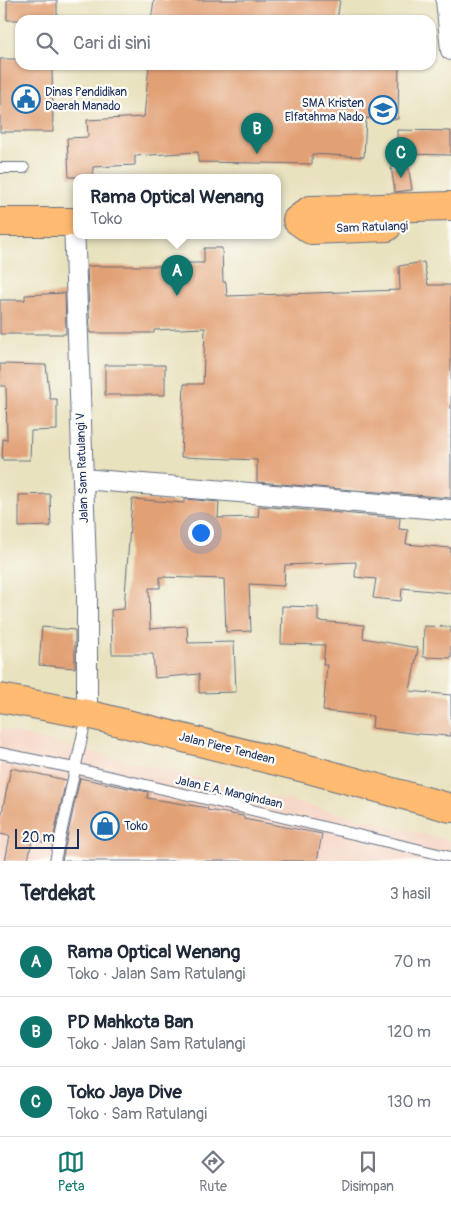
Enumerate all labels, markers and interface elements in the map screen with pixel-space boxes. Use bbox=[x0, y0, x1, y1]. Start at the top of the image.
search box bbox=[15, 15, 436, 70]
icon: search bbox=[33, 29, 61, 57]
text: Cari di sini bbox=[73, 31, 150, 55]
public building icon: Dinas Pendidikan Daerah Manado bbox=[11, 84, 41, 114]
place label: Dinas Pendidikan Daerah Manado bbox=[45, 85, 127, 114]
school or university icon: SMA Kristen Elfatahma Nado bbox=[368, 95, 398, 125]
place label: SMA Kristen Elfatahma Nado bbox=[285, 96, 365, 125]
pin: B bbox=[241, 113, 273, 154]
pin: C bbox=[385, 137, 417, 178]
popup bbox=[73, 174, 281, 239]
text: Rama Optical Wenang bbox=[90, 185, 264, 209]
text: Toko bbox=[90, 209, 122, 229]
street label: Sam Ratulangi bbox=[336, 219, 408, 236]
pin: A bbox=[161, 255, 193, 296]
street label: Jalan Sam Ratulangi V bbox=[73, 412, 92, 523]
your location bbox=[188, 520, 214, 546]
street label: Jalan Piere Tendean bbox=[177, 729, 277, 768]
street label: Jalan E.A. Mangindaan bbox=[174, 773, 284, 812]
shop icon: Toko bbox=[90, 811, 120, 841]
place label: Toko bbox=[124, 819, 149, 834]
scale bar bbox=[15, 826, 79, 849]
text: 20 m bbox=[22, 829, 55, 846]
text: Terdekat bbox=[20, 880, 95, 907]
text: 3 hasil bbox=[390, 884, 431, 904]
text: Rama Optical Wenang bbox=[67, 940, 240, 964]
text: A bbox=[31, 952, 41, 972]
text: 70 m bbox=[394, 952, 431, 972]
text: Toko · Jalan Sam Ratulangi bbox=[67, 964, 245, 984]
text: PD Mahkota Ban bbox=[67, 1010, 193, 1034]
text: B bbox=[31, 1022, 41, 1042]
text: 120 m bbox=[387, 1022, 431, 1042]
text: Toko · Jalan Sam Ratulangi bbox=[67, 1034, 245, 1054]
text: Toko Jaya Dive bbox=[67, 1080, 182, 1104]
text: C bbox=[31, 1092, 41, 1112]
text: 130 m bbox=[387, 1092, 431, 1112]
text: Toko · Sam Ratulangi bbox=[67, 1104, 207, 1124]
tab: Peta bbox=[57, 1148, 85, 1195]
tab: Rute bbox=[199, 1148, 227, 1195]
tab: Disimpan bbox=[341, 1148, 394, 1195]

